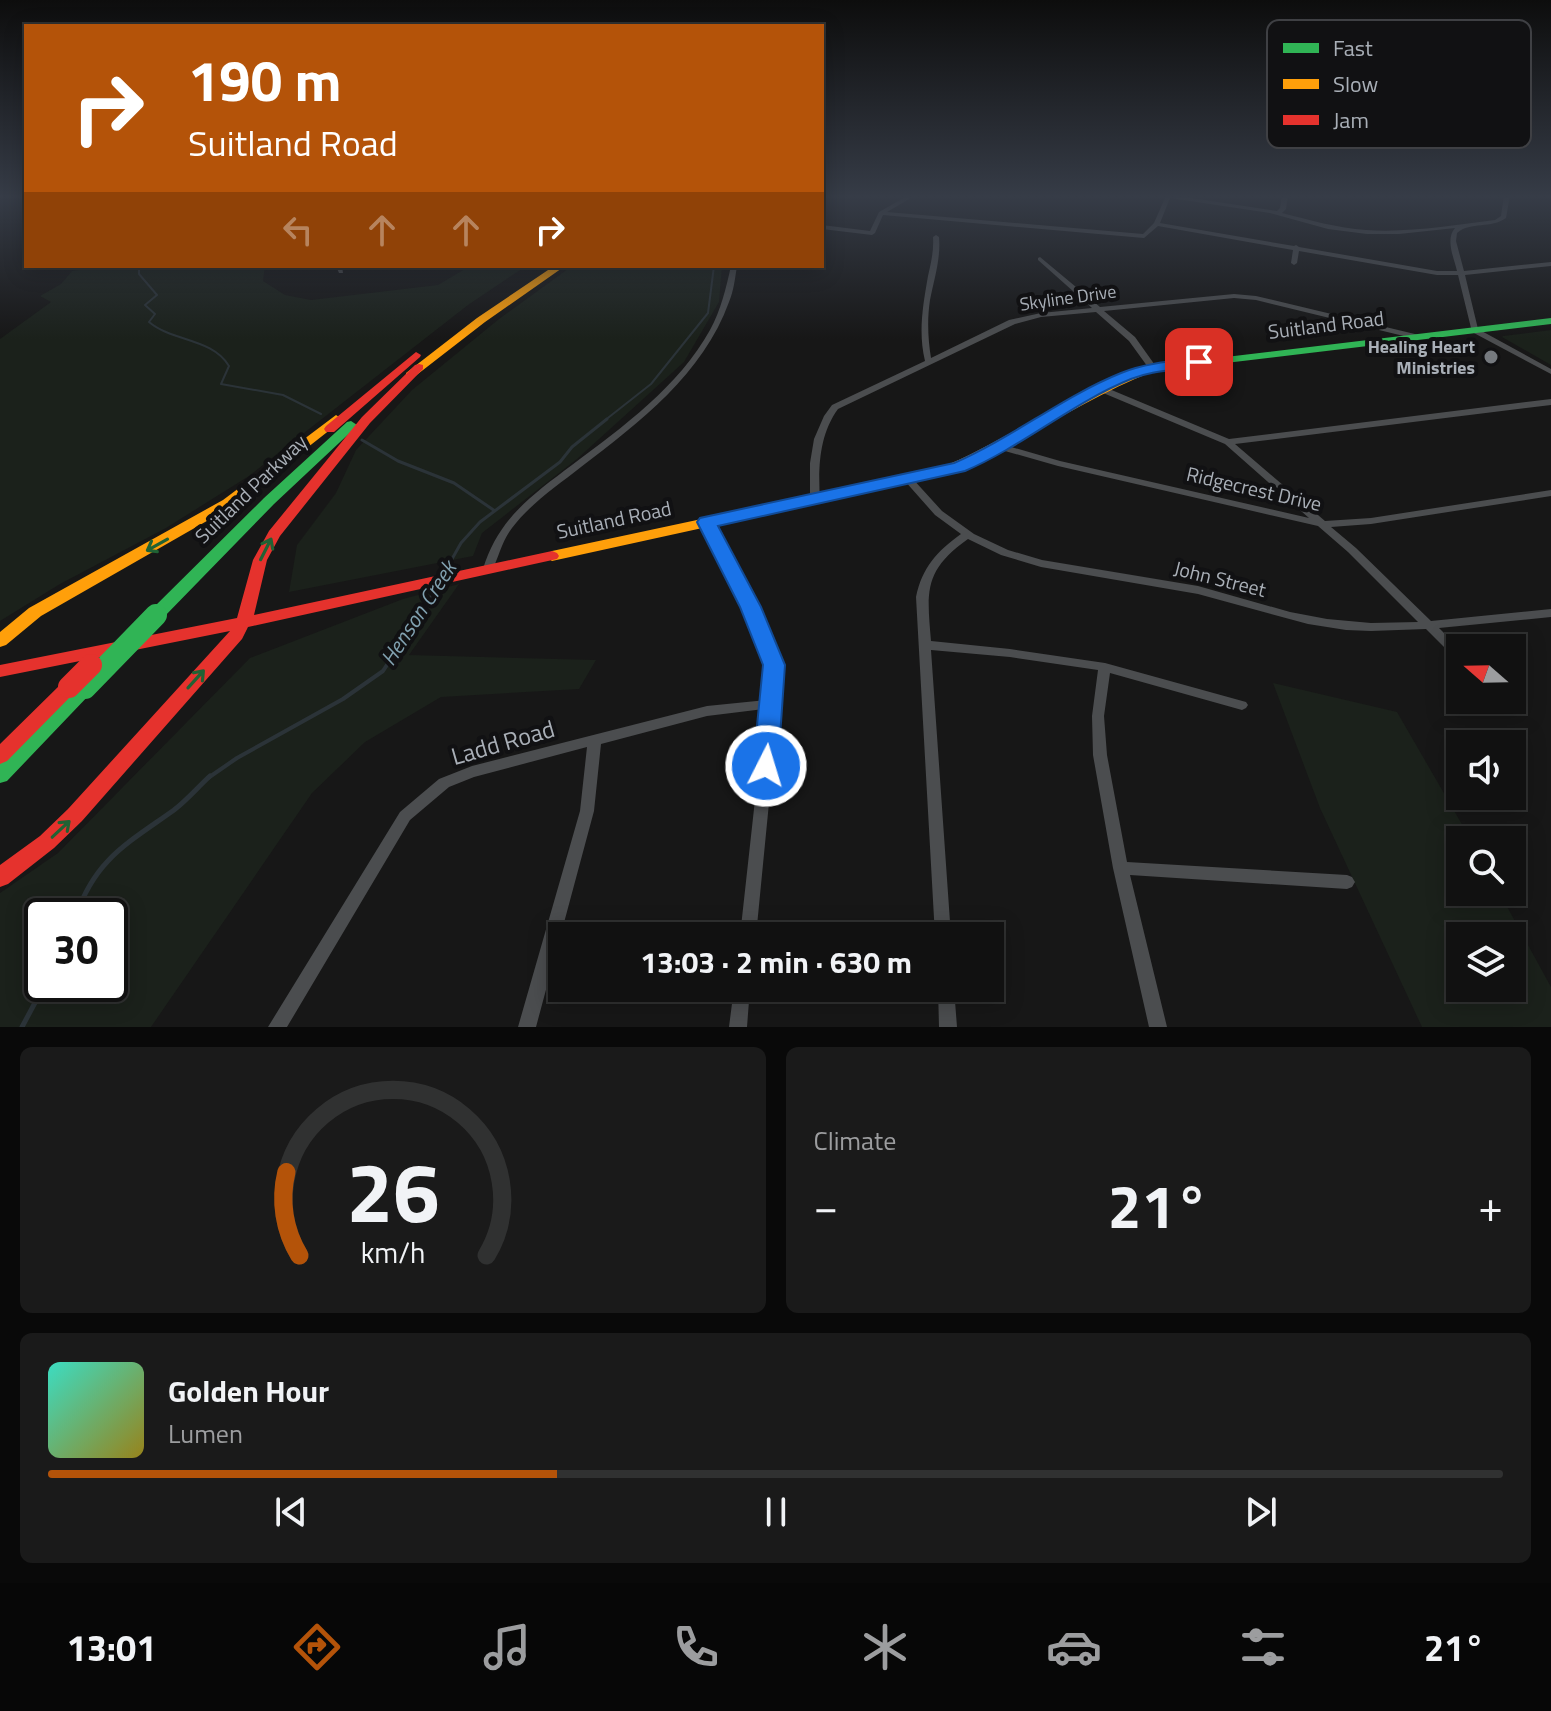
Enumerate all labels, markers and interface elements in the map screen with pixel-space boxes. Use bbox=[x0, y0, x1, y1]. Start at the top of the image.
legend bbox=[1267, 20, 1531, 148]
text: Fast bbox=[1333, 31, 1373, 65]
text: 190 m bbox=[188, 38, 341, 123]
icon: right bbox=[56, 56, 160, 160]
text: Slow bbox=[1333, 67, 1379, 101]
text: Jam bbox=[1333, 103, 1369, 137]
text: Suitland Road bbox=[188, 115, 398, 170]
icon: left bbox=[276, 208, 320, 252]
icon: ahead bbox=[360, 208, 404, 252]
icon: ahead bbox=[444, 208, 488, 252]
icon: right bbox=[528, 208, 572, 252]
street label: Skyline Drive bbox=[1018, 277, 1118, 318]
street label: Suitland Road bbox=[1266, 302, 1386, 347]
pin bbox=[1165, 328, 1233, 396]
place label: Healing Heart Ministries bbox=[1368, 333, 1475, 381]
icon: arrive bbox=[1177, 340, 1221, 384]
marker: Healing Heart Ministries bbox=[1482, 348, 1500, 366]
street label: Suitland Parkway bbox=[187, 426, 314, 551]
street label: Ridgecrest Drive bbox=[1184, 458, 1325, 519]
street label: Suitland Road bbox=[554, 492, 674, 547]
one-way arrow bbox=[259, 537, 275, 561]
one-way arrow bbox=[146, 538, 169, 554]
water label: Henson Creek bbox=[371, 552, 466, 672]
street label: John Street bbox=[1171, 552, 1269, 605]
north arrow bbox=[1446, 634, 1526, 714]
map controls bbox=[1446, 634, 1526, 1002]
one-way arrow bbox=[187, 669, 205, 689]
street label: Ladd Road bbox=[447, 710, 559, 774]
position arrow bbox=[724, 724, 808, 808]
button: sound bbox=[1446, 730, 1526, 810]
one-way arrow bbox=[51, 819, 71, 838]
button: search bbox=[1446, 826, 1526, 906]
speed limit sign: 30 bbox=[24, 898, 128, 1002]
button: layers bbox=[1446, 922, 1526, 1002]
text: 13:03 · 2 min · 630 m bbox=[640, 939, 912, 985]
text: Climate bbox=[814, 1121, 896, 1160]
text: 26 bbox=[346, 1128, 439, 1254]
text: 21° bbox=[1108, 1160, 1209, 1251]
text: − bbox=[814, 1172, 838, 1239]
text: + bbox=[1478, 1172, 1503, 1239]
text: km/h bbox=[360, 1231, 425, 1274]
text: Golden Hour bbox=[168, 1368, 329, 1414]
text: Lumen bbox=[168, 1414, 243, 1453]
icon: previous bbox=[269, 1490, 313, 1534]
icon: pause bbox=[754, 1490, 798, 1534]
icon: next bbox=[1239, 1490, 1283, 1534]
icon: directions bbox=[289, 1619, 345, 1675]
icon: music bbox=[479, 1619, 535, 1675]
icon: phone bbox=[668, 1619, 724, 1675]
icon: climate bbox=[857, 1619, 913, 1675]
icon: car bbox=[1046, 1619, 1102, 1675]
icon: filters bbox=[1235, 1619, 1291, 1675]
text: 13:01 bbox=[67, 1620, 156, 1675]
text: 21° bbox=[1424, 1620, 1484, 1675]

